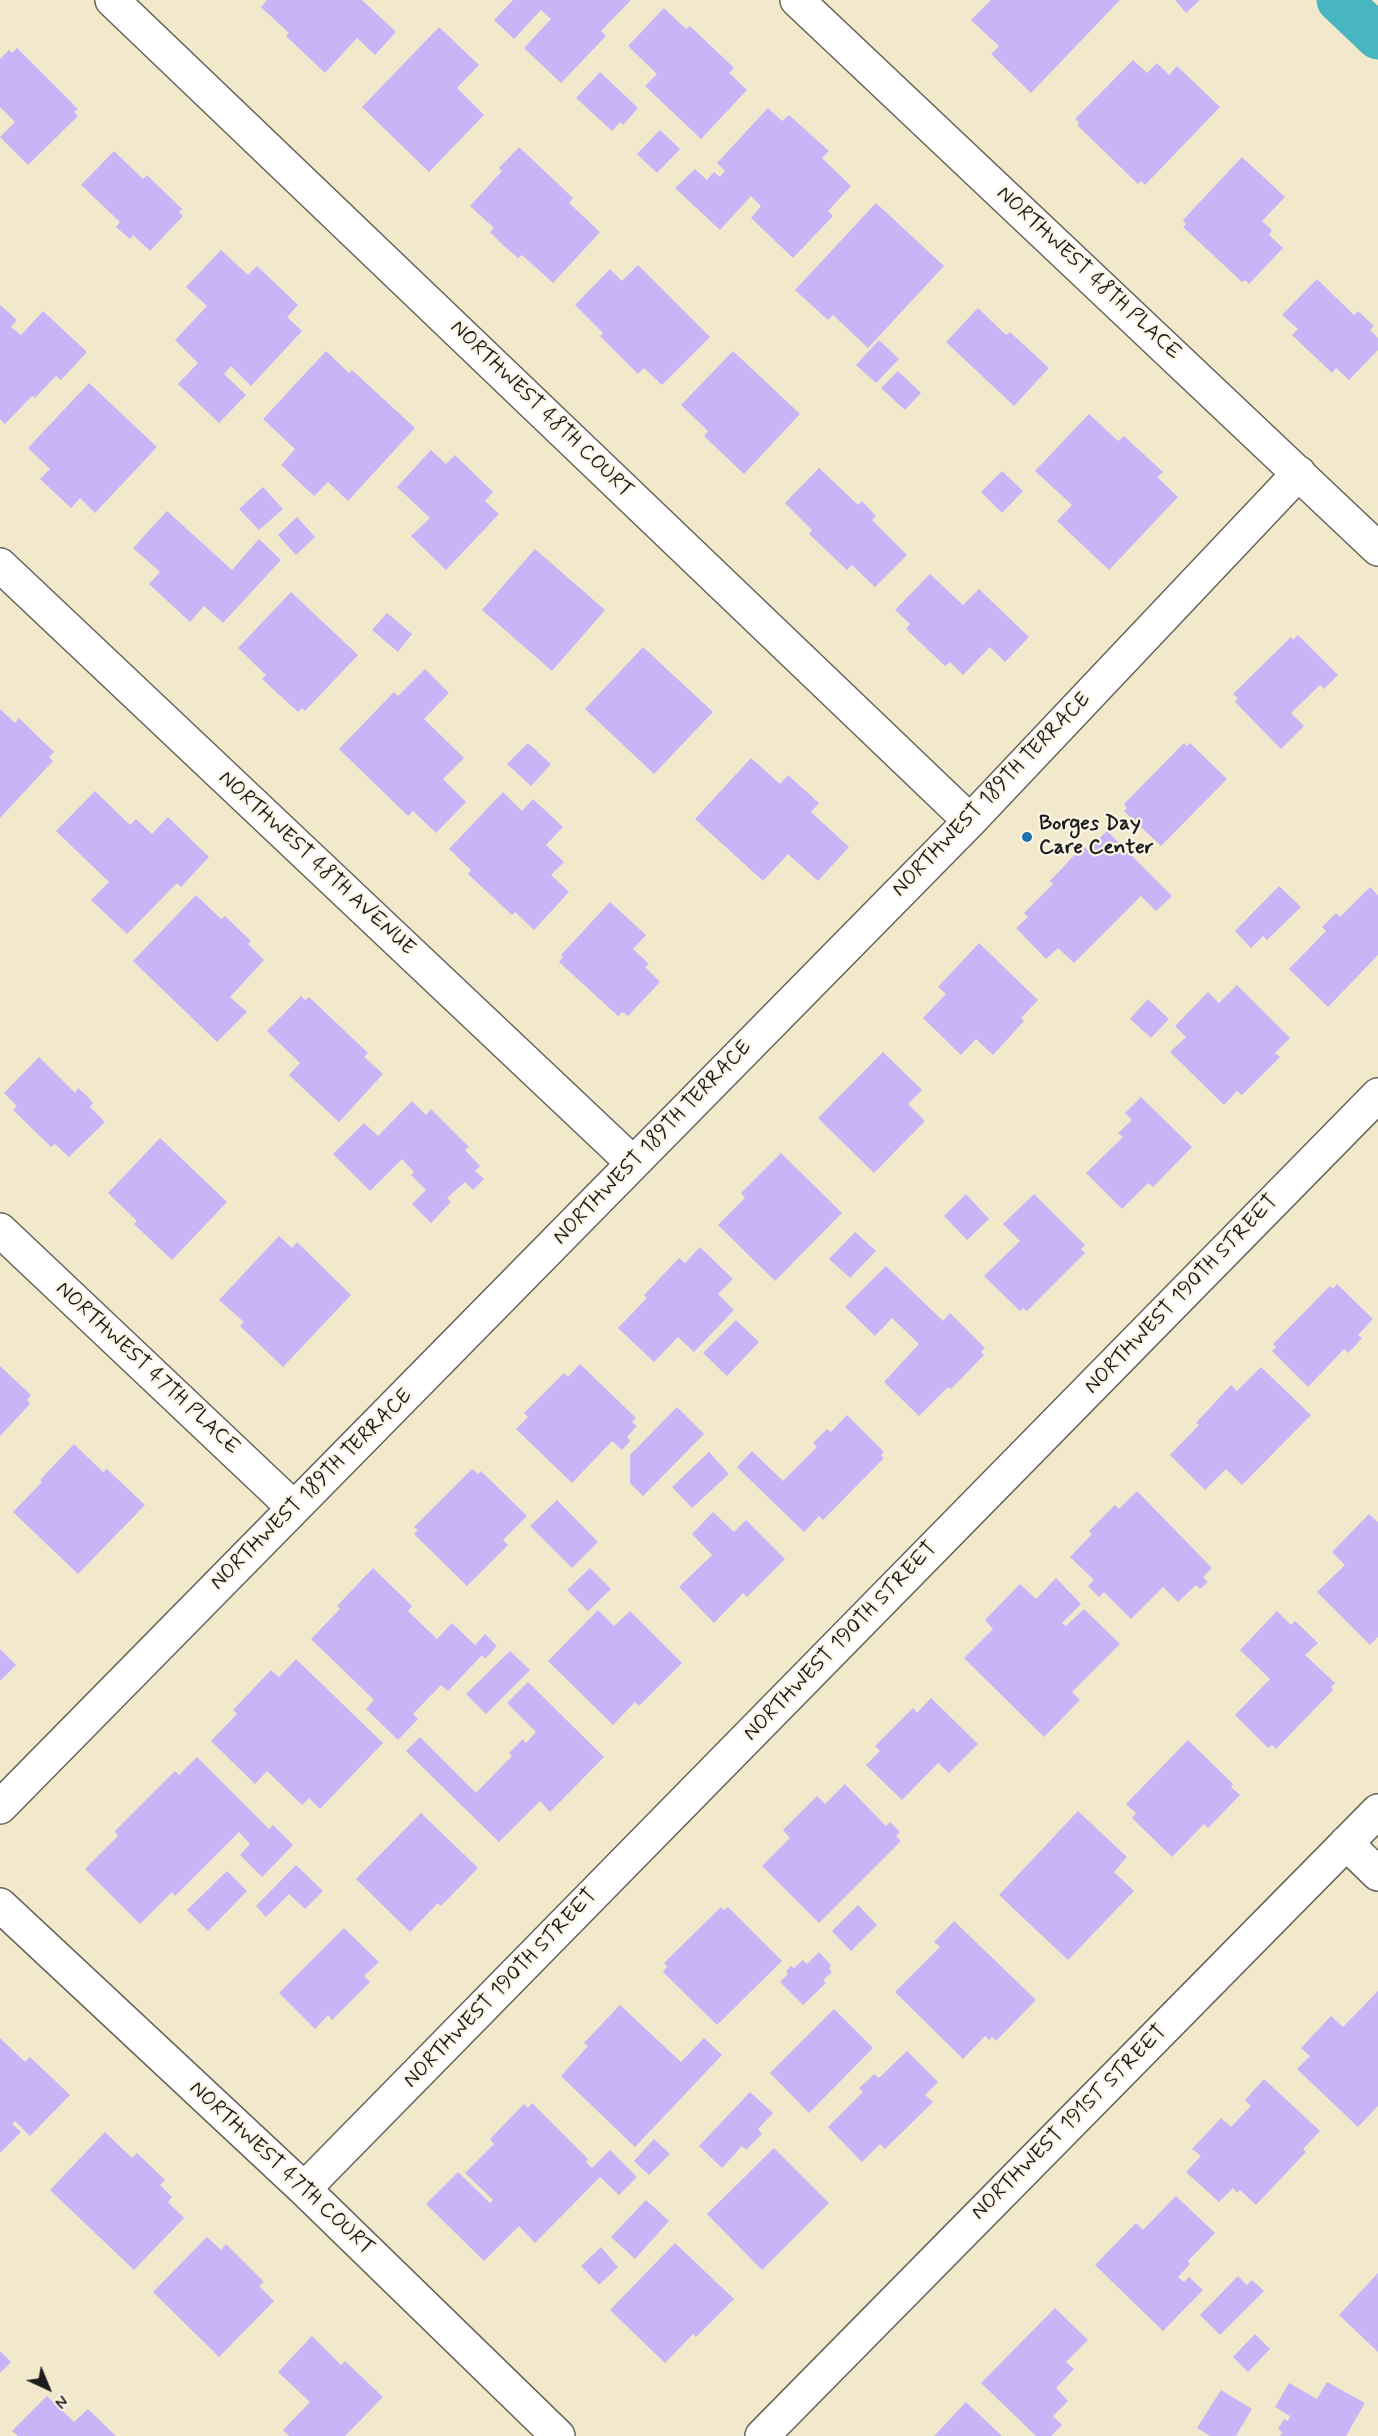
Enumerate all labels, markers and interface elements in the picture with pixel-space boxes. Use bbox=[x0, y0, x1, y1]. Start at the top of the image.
street label: NORTHWEST 48TH PLACE bbox=[990, 182, 1186, 366]
street label: NORTHWEST 48TH COURT bbox=[444, 316, 638, 504]
street label: NORTHWEST 189TH TERRACE bbox=[887, 687, 1097, 903]
street label: NORTHWEST 48TH AVENUE bbox=[212, 766, 420, 962]
place label: Borges Day Care Center bbox=[1039, 812, 1154, 862]
marker: Borges Day Care Center bbox=[1020, 830, 1034, 844]
street label: NORTHWEST 189TH TERRACE bbox=[548, 1035, 758, 1251]
street label: NORTHWEST 190TH STREET bbox=[1080, 1190, 1284, 1400]
street label: NORTHWEST 47TH PLACE bbox=[50, 1277, 244, 1461]
street label: NORTHWEST 189TH TERRACE bbox=[206, 1384, 418, 1596]
street label: NORTHWEST 190TH STREET bbox=[739, 1537, 943, 1747]
street label: NORTHWEST 190TH STREET bbox=[399, 1884, 603, 2094]
street label: NORTHWEST 191ST STREET bbox=[967, 2020, 1173, 2226]
street label: NORTHWEST 47TH COURT bbox=[183, 2077, 379, 2261]
north arrow bbox=[18, 2358, 78, 2418]
text: N bbox=[50, 2390, 72, 2413]

